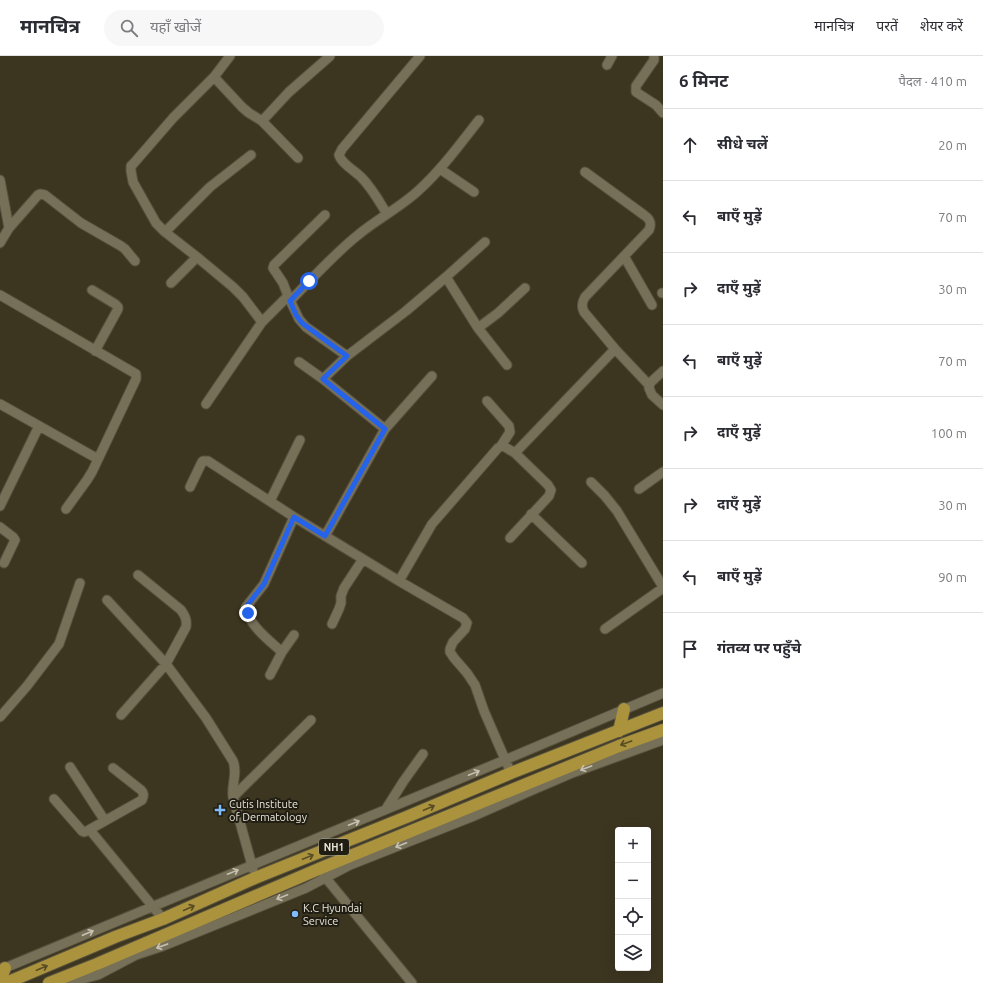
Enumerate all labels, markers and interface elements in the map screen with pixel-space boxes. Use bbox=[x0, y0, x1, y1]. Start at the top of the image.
search box bbox=[104, 10, 384, 46]
text: मानचित्र bbox=[20, 15, 80, 37]
icon: search bbox=[118, 17, 140, 39]
text: यहाँ खोजें bbox=[150, 18, 201, 35]
text: मानचित्र bbox=[814, 18, 854, 34]
text: परतें bbox=[876, 18, 898, 34]
text: शेयर करें bbox=[920, 18, 963, 34]
text: 6 मिनट bbox=[679, 71, 728, 90]
text: पैदल · 410 m bbox=[899, 74, 967, 88]
icon: ahead bbox=[679, 134, 701, 156]
text: सीधे चलें bbox=[717, 135, 768, 152]
text: 20 m bbox=[938, 138, 967, 152]
icon: left bbox=[679, 206, 701, 228]
text: बाएँ मुड़ें bbox=[717, 207, 762, 224]
text: 70 m bbox=[938, 210, 967, 224]
route start bbox=[300, 272, 318, 290]
icon: right bbox=[679, 278, 701, 300]
text: दाएँ मुड़ें bbox=[717, 279, 761, 296]
text: 30 m bbox=[938, 282, 967, 296]
icon: left bbox=[679, 350, 701, 372]
text: बाएँ मुड़ें bbox=[717, 351, 762, 368]
text: 70 m bbox=[938, 354, 967, 368]
icon: right bbox=[679, 422, 701, 444]
text: दाएँ मुड़ें bbox=[717, 423, 761, 440]
text: 100 m bbox=[931, 426, 967, 440]
icon: right bbox=[679, 494, 701, 516]
text: दाएँ मुड़ें bbox=[717, 495, 761, 512]
text: 30 m bbox=[938, 498, 967, 512]
icon: left bbox=[679, 566, 701, 588]
text: बाएँ मुड़ें bbox=[717, 567, 762, 584]
text: 90 m bbox=[938, 570, 967, 584]
route end bbox=[239, 604, 257, 622]
icon: arrive bbox=[679, 638, 701, 660]
text: गंतव्य पर पहुँचे bbox=[717, 639, 801, 656]
one-way arrow bbox=[621, 740, 633, 748]
one-way arrow bbox=[580, 765, 592, 773]
one-way arrow bbox=[467, 768, 479, 776]
place label: Cutis Institute of Dermatology bbox=[229, 798, 308, 823]
marker: Cutis Institute of Dermatology bbox=[214, 804, 226, 816]
one-way arrow bbox=[422, 804, 434, 811]
one-way arrow bbox=[347, 818, 359, 826]
map controls bbox=[615, 827, 651, 971]
button: + bbox=[615, 827, 651, 863]
road number: NH1 bbox=[319, 839, 349, 855]
one-way arrow bbox=[395, 841, 407, 849]
one-way arrow bbox=[302, 853, 314, 861]
button: − bbox=[615, 863, 651, 899]
one-way arrow bbox=[227, 868, 239, 876]
one-way arrow bbox=[277, 894, 289, 902]
button: locate bbox=[615, 899, 651, 935]
place label: K.C Hyundai Service bbox=[303, 902, 362, 927]
one-way arrow bbox=[182, 904, 194, 911]
marker: K.C Hyundai Service bbox=[290, 909, 300, 919]
one-way arrow bbox=[81, 929, 93, 936]
button: layers bbox=[615, 935, 651, 971]
one-way arrow bbox=[155, 943, 168, 950]
one-way arrow bbox=[36, 963, 48, 971]

